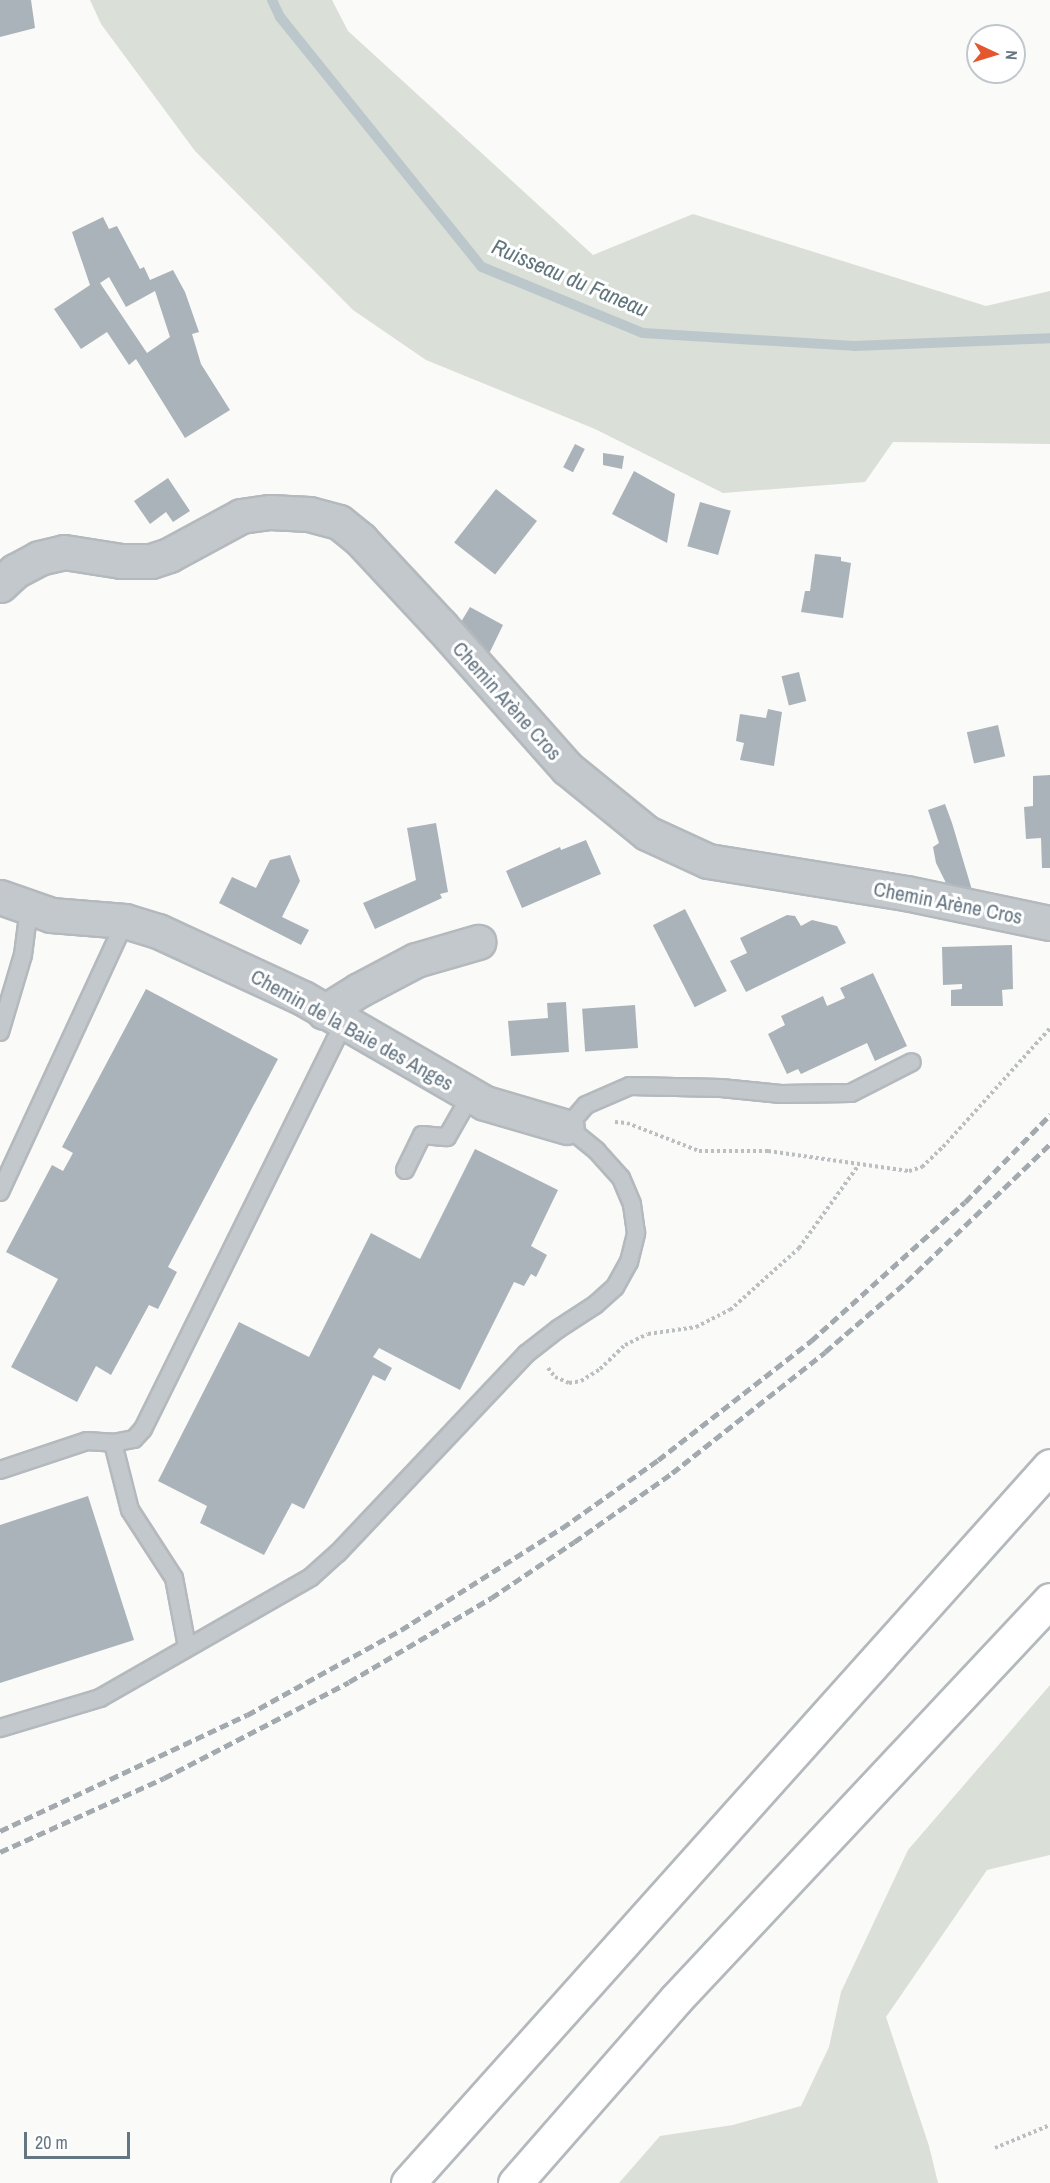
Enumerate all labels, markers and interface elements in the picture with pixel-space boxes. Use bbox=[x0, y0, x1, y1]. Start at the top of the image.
north arrow bbox=[966, 24, 1026, 84]
text: N bbox=[1001, 50, 1023, 61]
water label: Ruisseau du Faneau bbox=[488, 233, 652, 323]
street label: Chemin Arène Cros bbox=[447, 636, 567, 766]
street label: Chemin Arène Cros bbox=[871, 876, 1025, 930]
street label: Chemin de la Baie des Anges bbox=[246, 964, 458, 1096]
scale bar bbox=[27, 2120, 134, 2158]
text: 20 m bbox=[35, 2130, 68, 2155]

